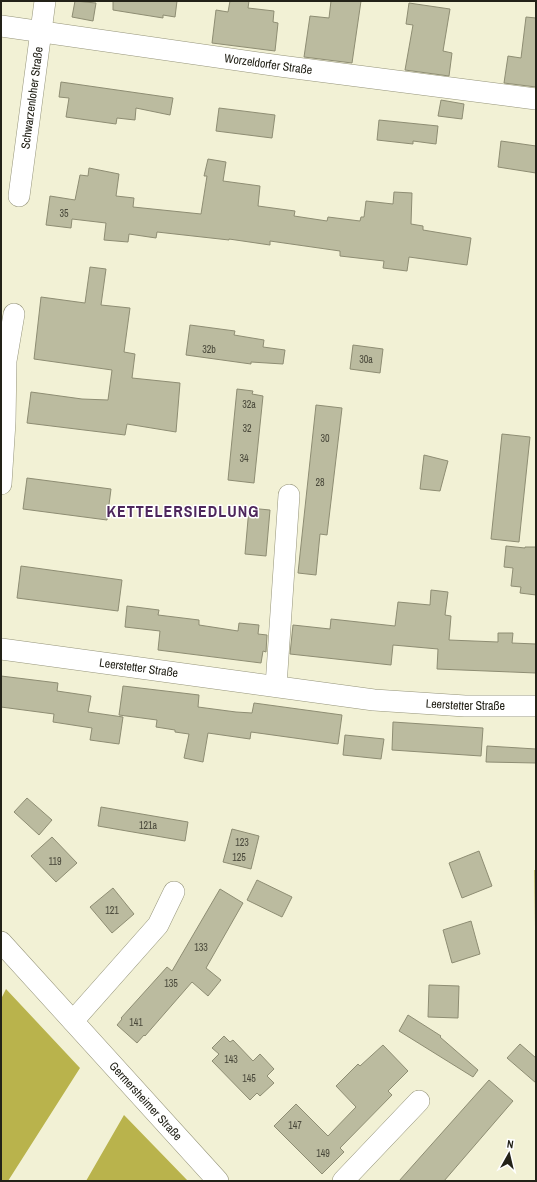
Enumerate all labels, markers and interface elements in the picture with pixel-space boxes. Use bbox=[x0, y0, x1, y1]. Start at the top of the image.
street label: Schwarzenloher Straße bbox=[17, 46, 47, 150]
street label: Worzeldorfer Straße bbox=[223, 50, 313, 78]
house number: 35 bbox=[59, 207, 69, 220]
house number: 32b bbox=[202, 343, 216, 356]
house number: 30a bbox=[359, 353, 373, 366]
house number: 32a bbox=[242, 398, 256, 411]
house number: 32 bbox=[242, 422, 252, 435]
house number: 30 bbox=[320, 432, 330, 445]
house number: 34 bbox=[239, 452, 249, 465]
house number: 28 bbox=[315, 476, 325, 489]
district label: KETTELERSIEDLUNG bbox=[106, 500, 260, 522]
street label: Leerstetter Straße bbox=[98, 655, 179, 681]
street label: Leerstetter Straße bbox=[425, 695, 505, 714]
house number: 121a bbox=[139, 819, 158, 832]
house number: 123 bbox=[235, 836, 249, 849]
house number: 125 bbox=[232, 851, 246, 864]
house number: 119 bbox=[48, 855, 62, 868]
house number: 121 bbox=[105, 904, 119, 917]
house number: 133 bbox=[194, 941, 208, 954]
house number: 135 bbox=[164, 977, 178, 990]
house number: 141 bbox=[129, 1016, 143, 1029]
house number: 143 bbox=[224, 1053, 238, 1066]
street label: Germersheimer Straße bbox=[106, 1058, 186, 1144]
house number: 145 bbox=[242, 1072, 256, 1085]
house number: 147 bbox=[288, 1119, 302, 1132]
north arrow bbox=[489, 1134, 529, 1174]
text: N bbox=[506, 1137, 515, 1151]
house number: 149 bbox=[316, 1147, 330, 1160]

